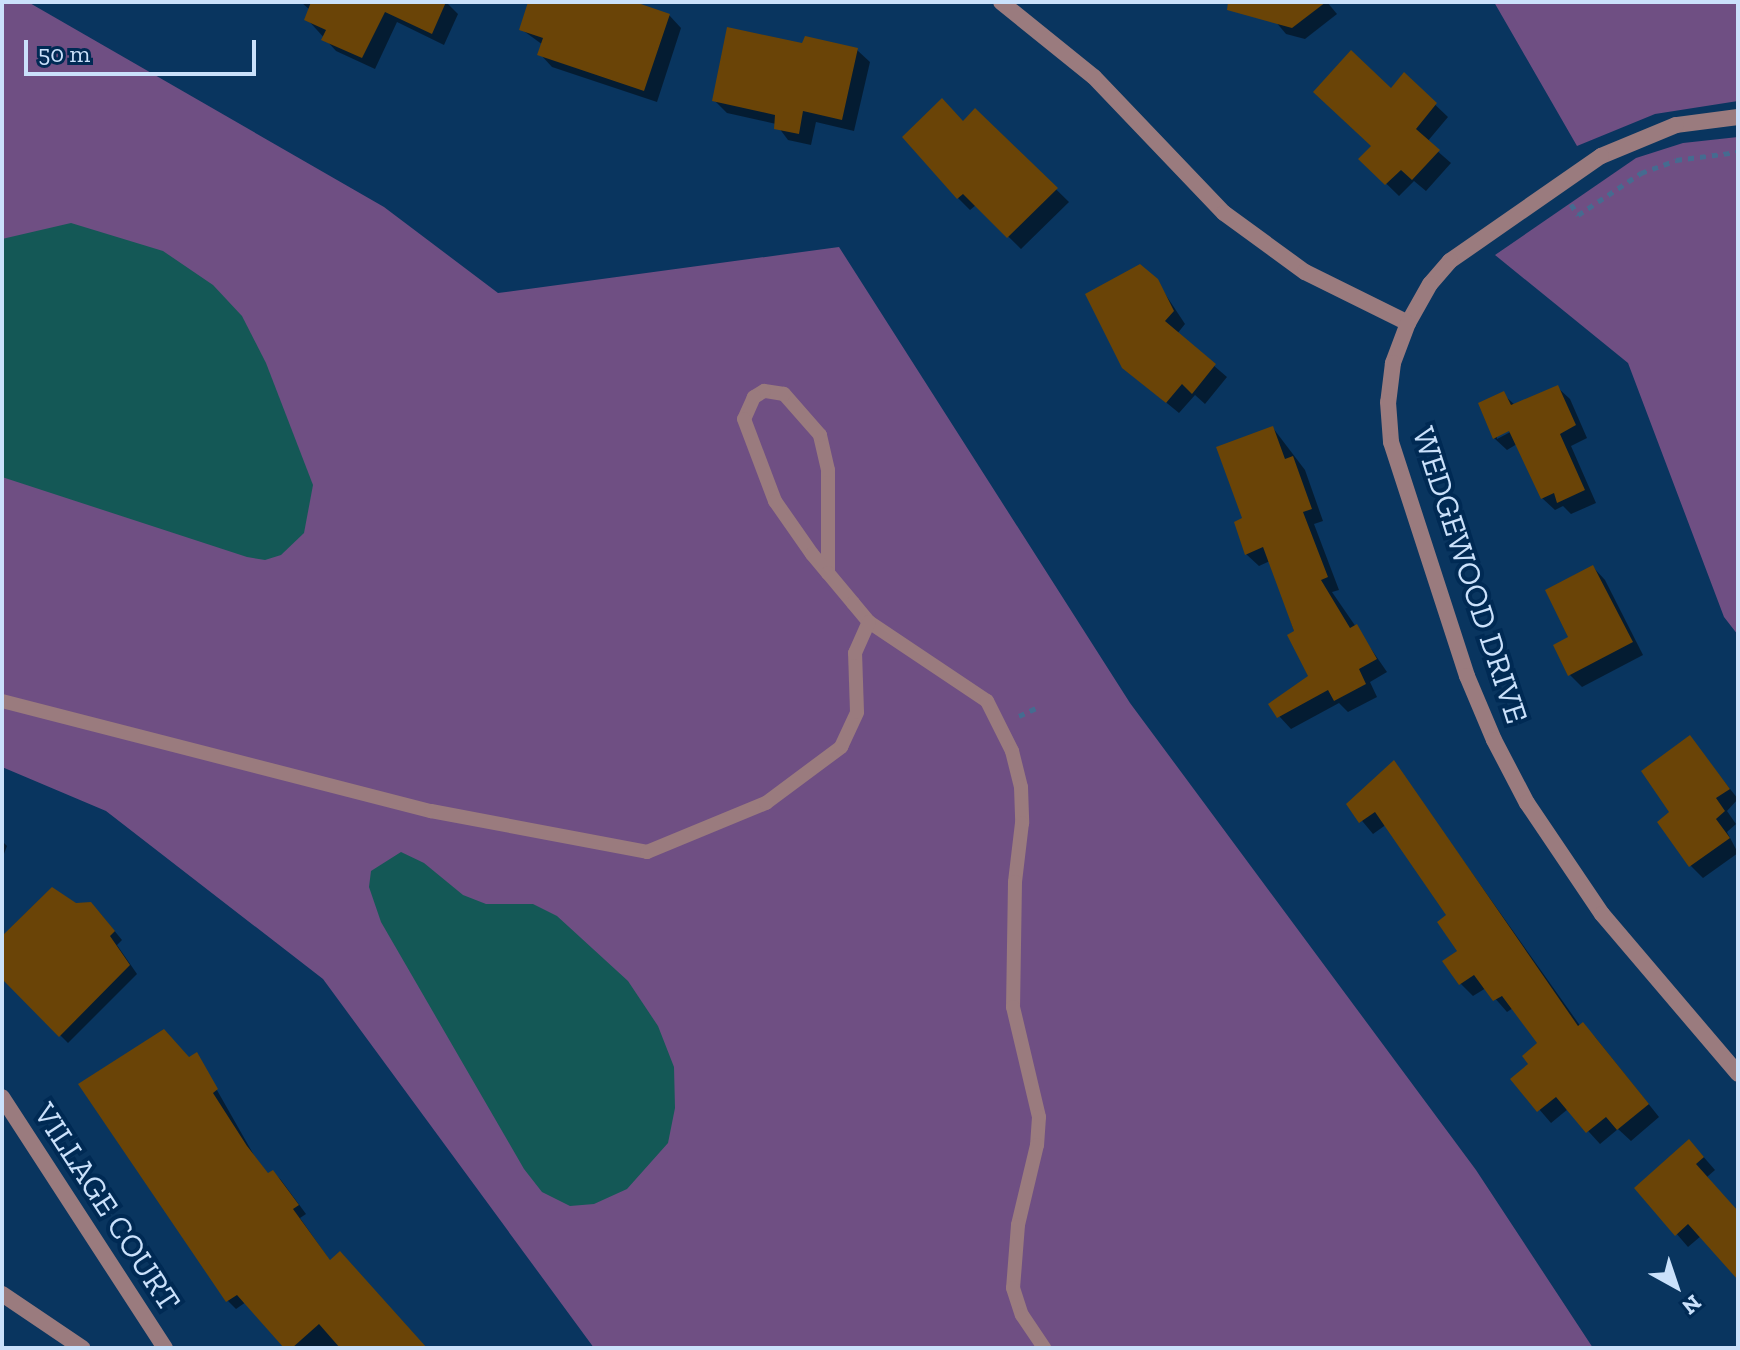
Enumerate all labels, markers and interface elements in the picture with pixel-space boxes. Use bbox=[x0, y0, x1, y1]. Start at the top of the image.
scale bar bbox=[28, 24, 260, 74]
text: 50 m bbox=[38, 39, 90, 68]
street label: WEDGEWOOD DRIVE bbox=[1404, 422, 1536, 728]
street label: VILLAGE COURT bbox=[26, 1096, 188, 1318]
north arrow bbox=[1636, 1246, 1716, 1326]
text: N bbox=[1677, 1289, 1707, 1320]

